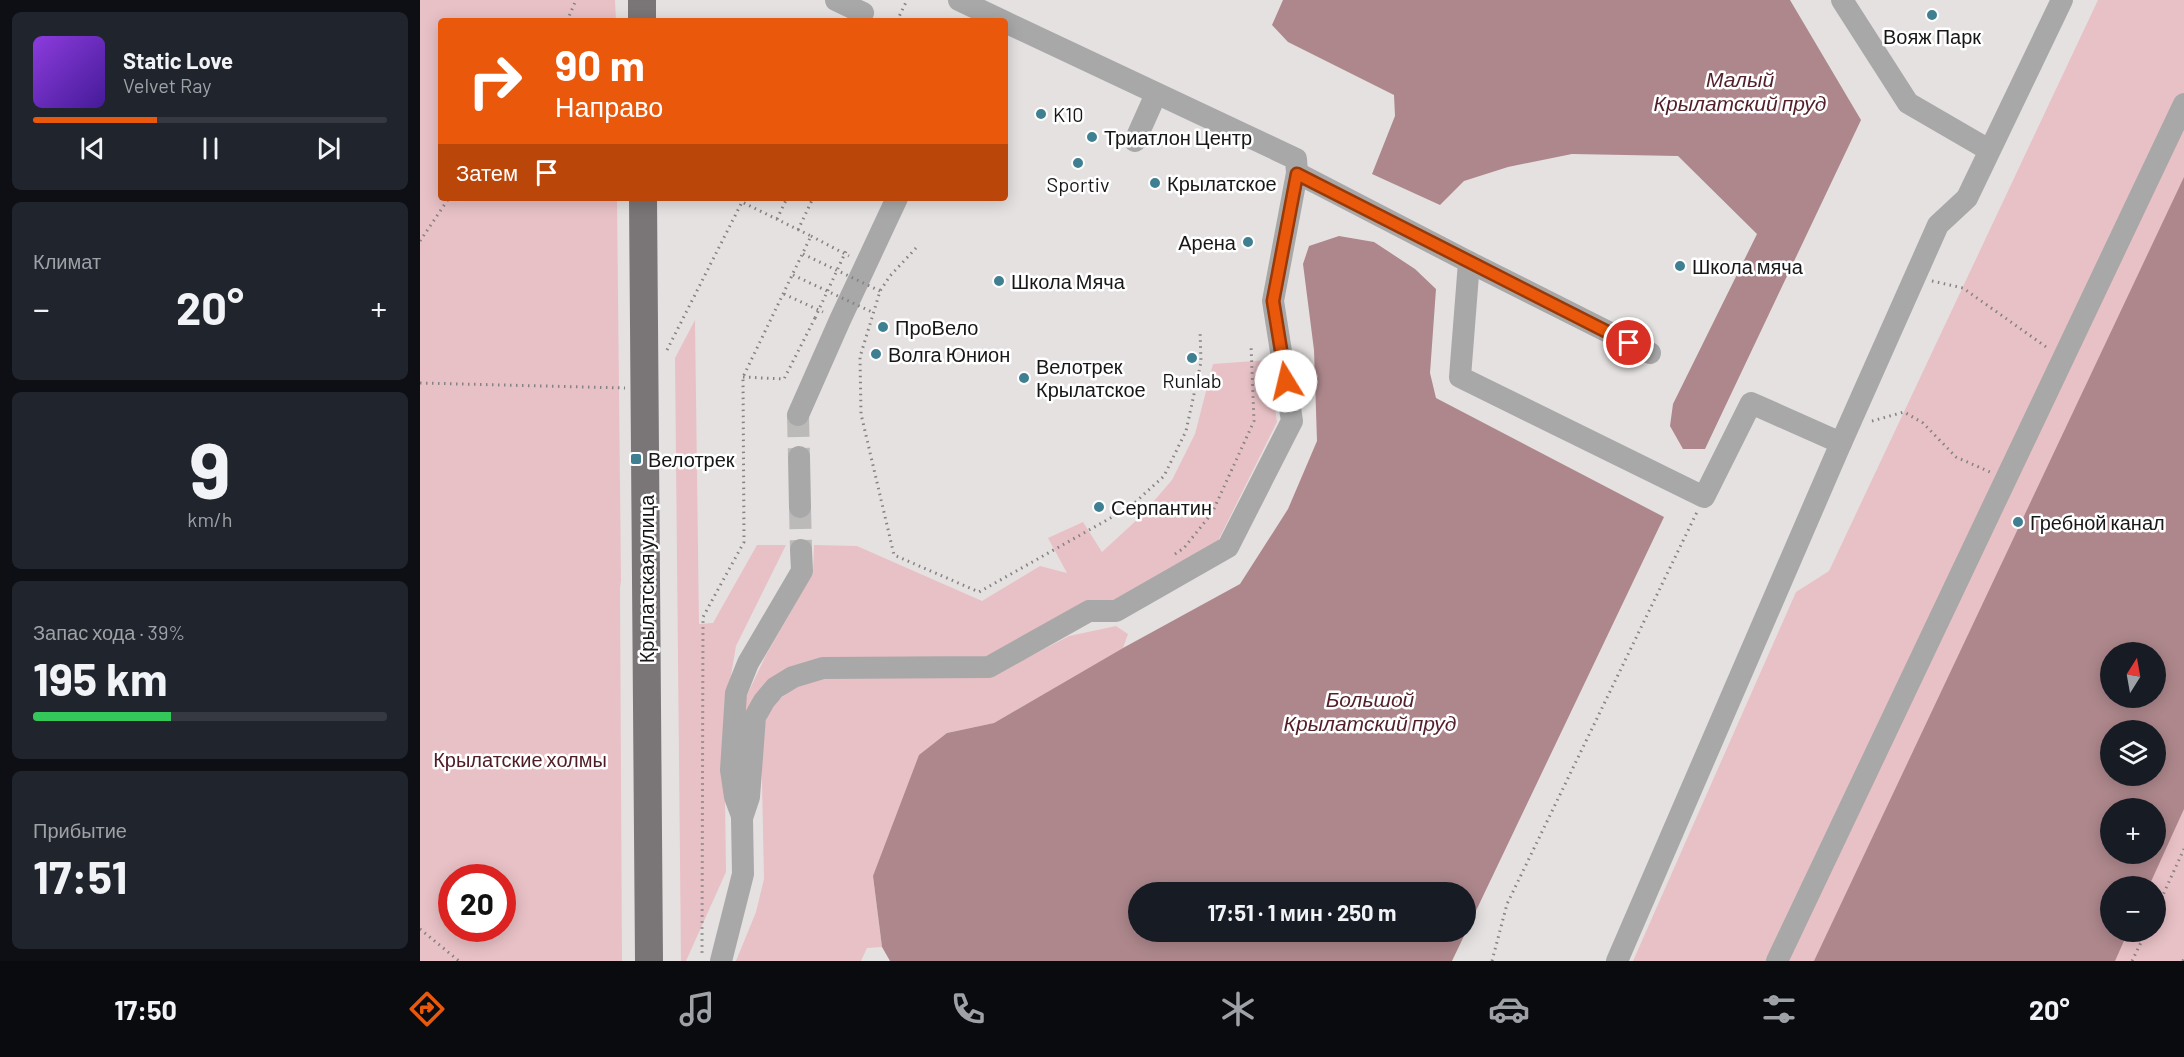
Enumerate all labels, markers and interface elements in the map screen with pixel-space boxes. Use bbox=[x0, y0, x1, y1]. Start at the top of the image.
marker: Вояж Парк bbox=[1925, 8, 1939, 22]
place label: Вояж Парк bbox=[1883, 24, 1981, 48]
text: 90 m bbox=[555, 39, 645, 89]
icon: right bbox=[456, 42, 534, 120]
text: Static Love bbox=[123, 47, 233, 73]
water label: Малый Крылатский пруд bbox=[1654, 66, 1826, 115]
text: Velvet Ray bbox=[123, 73, 212, 97]
text: Направо bbox=[555, 90, 663, 122]
place label: K10 bbox=[1053, 102, 1084, 126]
marker: K10 bbox=[1034, 107, 1048, 121]
place label: Триатлон Центр bbox=[1104, 125, 1252, 149]
marker: Триатлон Центр bbox=[1085, 130, 1099, 144]
icon: previous bbox=[76, 132, 109, 165]
icon: pause bbox=[194, 132, 227, 165]
icon: next bbox=[312, 132, 345, 165]
icon: arrive bbox=[530, 156, 563, 189]
marker: Sportiv bbox=[1071, 156, 1085, 170]
text: Затем bbox=[456, 159, 518, 185]
place label: Крылатское bbox=[1167, 171, 1277, 195]
place label: Sportiv bbox=[1047, 172, 1109, 196]
marker: Крылатское bbox=[1148, 176, 1162, 190]
place label: Арена bbox=[1178, 230, 1237, 254]
marker: Арена bbox=[1241, 235, 1255, 249]
text: Климат bbox=[33, 249, 101, 273]
place label: Школа мяча bbox=[1692, 254, 1804, 278]
marker: Школа мяча bbox=[1673, 259, 1687, 273]
place label: Школа Мяча bbox=[1011, 269, 1126, 293]
marker: Школа Мяча bbox=[992, 274, 1006, 288]
text: 20° bbox=[176, 280, 244, 334]
text: − bbox=[33, 288, 50, 328]
text: + bbox=[371, 288, 387, 328]
place label: ПроВело bbox=[895, 315, 978, 339]
pin bbox=[1603, 317, 1654, 368]
marker: ПроВело bbox=[876, 320, 890, 334]
icon: arrive bbox=[1612, 326, 1645, 359]
place label: Волга Юнион bbox=[888, 342, 1010, 366]
marker: Волга Юнион bbox=[869, 347, 883, 361]
position arrow bbox=[1254, 349, 1318, 413]
marker: Runlab bbox=[1185, 351, 1199, 365]
place label: Велотрек Крылатское bbox=[1036, 354, 1146, 401]
place label: Runlab bbox=[1162, 368, 1222, 392]
marker: Велотрек Крылатское bbox=[1017, 371, 1031, 385]
text: 9 bbox=[189, 421, 231, 515]
place label: Велотрек bbox=[648, 447, 735, 471]
marker: Велотрек bbox=[629, 452, 643, 466]
street label: Крылатская улица bbox=[634, 494, 658, 663]
place label: Серпантин bbox=[1111, 495, 1212, 519]
marker: Серпантин bbox=[1092, 500, 1106, 514]
text: km/h bbox=[187, 507, 233, 531]
place label: Гребной канал bbox=[2030, 510, 2165, 534]
marker: Гребной канал bbox=[2011, 515, 2025, 529]
text: Запас хода · 39% bbox=[33, 620, 185, 644]
north arrow bbox=[2100, 642, 2166, 708]
map controls bbox=[2100, 642, 2166, 942]
text: 195 km bbox=[33, 651, 168, 705]
water label: Большой Крылатский пруд bbox=[1284, 686, 1456, 735]
button: layers bbox=[2100, 720, 2166, 786]
park label: Крылатские холмы bbox=[433, 747, 607, 771]
button: + bbox=[2100, 798, 2166, 864]
text: Прибытие bbox=[33, 818, 127, 842]
text: 17:51 bbox=[33, 849, 127, 903]
speed limit sign: 20 bbox=[438, 864, 516, 942]
button: − bbox=[2100, 876, 2166, 942]
text: 17:51 · 1 мин · 250 m bbox=[1208, 899, 1396, 925]
icon: directions bbox=[406, 988, 448, 1030]
icon: music bbox=[676, 988, 718, 1030]
icon: phone bbox=[947, 988, 989, 1030]
icon: climate bbox=[1217, 988, 1259, 1030]
icon: car bbox=[1488, 988, 1530, 1030]
icon: filters bbox=[1758, 988, 1800, 1030]
text: 17:50 bbox=[114, 993, 177, 1025]
text: 20° bbox=[2029, 993, 2070, 1025]

